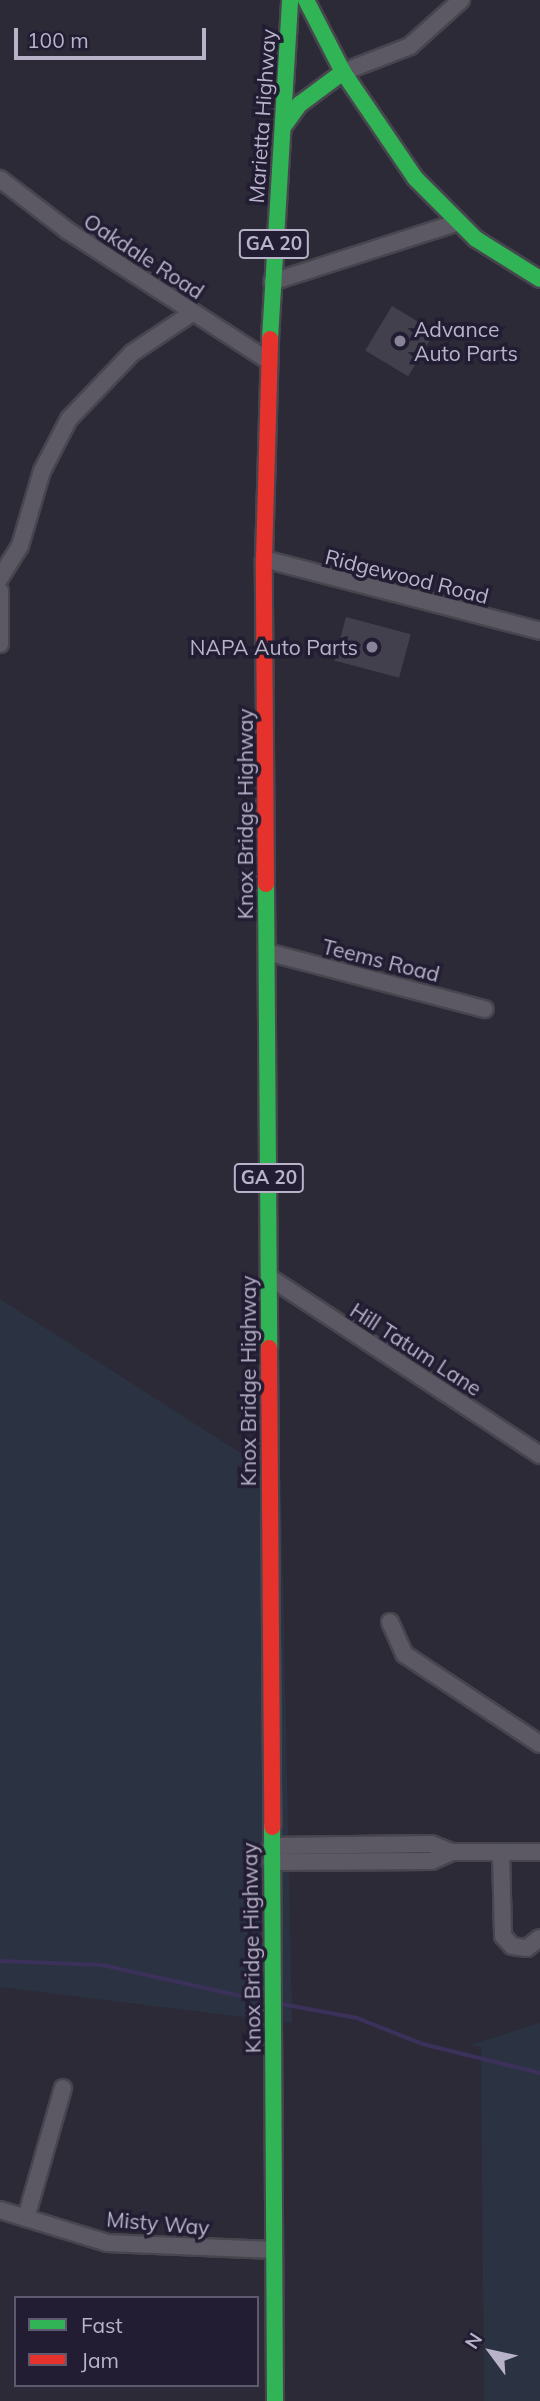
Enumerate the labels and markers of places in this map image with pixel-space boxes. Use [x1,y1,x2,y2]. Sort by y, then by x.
place label: Advance Auto Parts [414,316,518,366]
marker: Advance Auto Parts [392,333,408,349]
place label: NAPA Auto Parts [190,634,358,660]
marker: NAPA Auto Parts [364,639,380,655]

